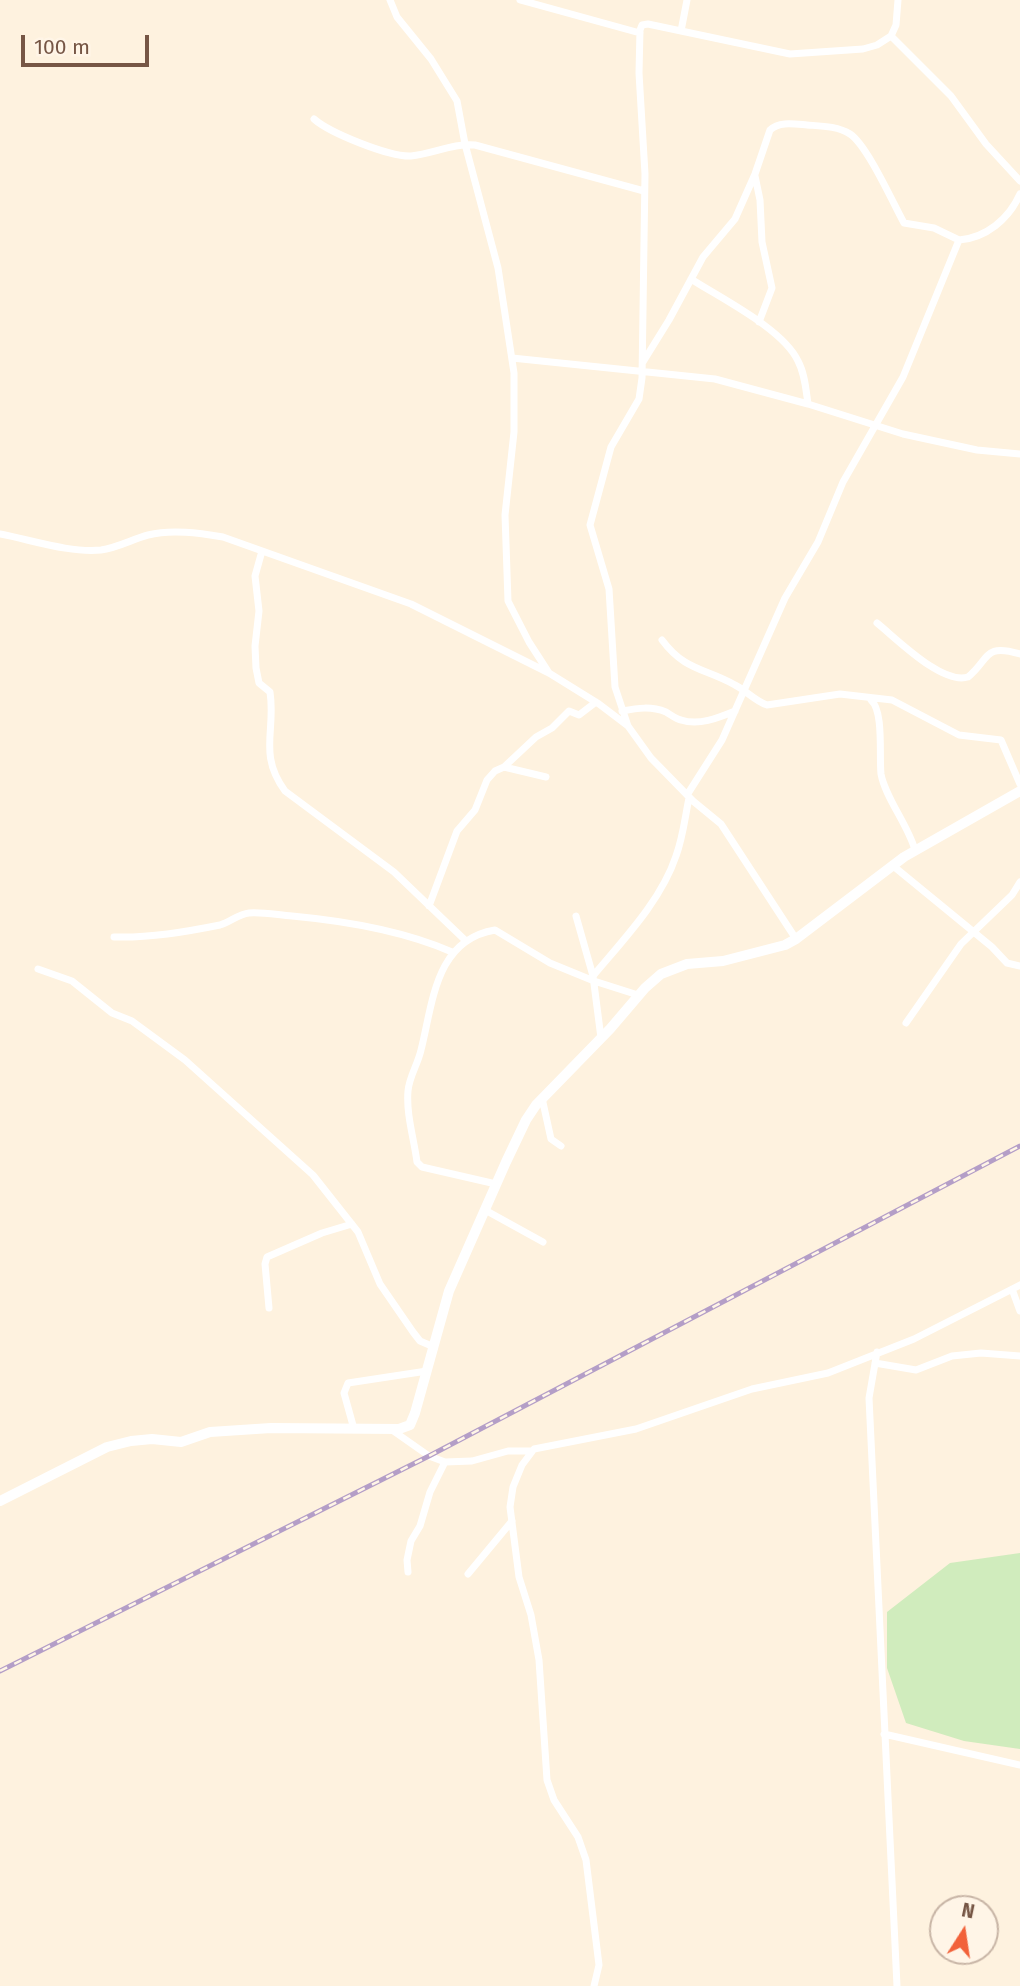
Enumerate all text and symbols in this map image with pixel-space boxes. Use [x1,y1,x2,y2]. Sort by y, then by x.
scale bar [24,21,152,65]
text: 100 m [34,34,90,60]
north arrow [929,1895,999,1965]
text: N [959,1898,977,1923]

